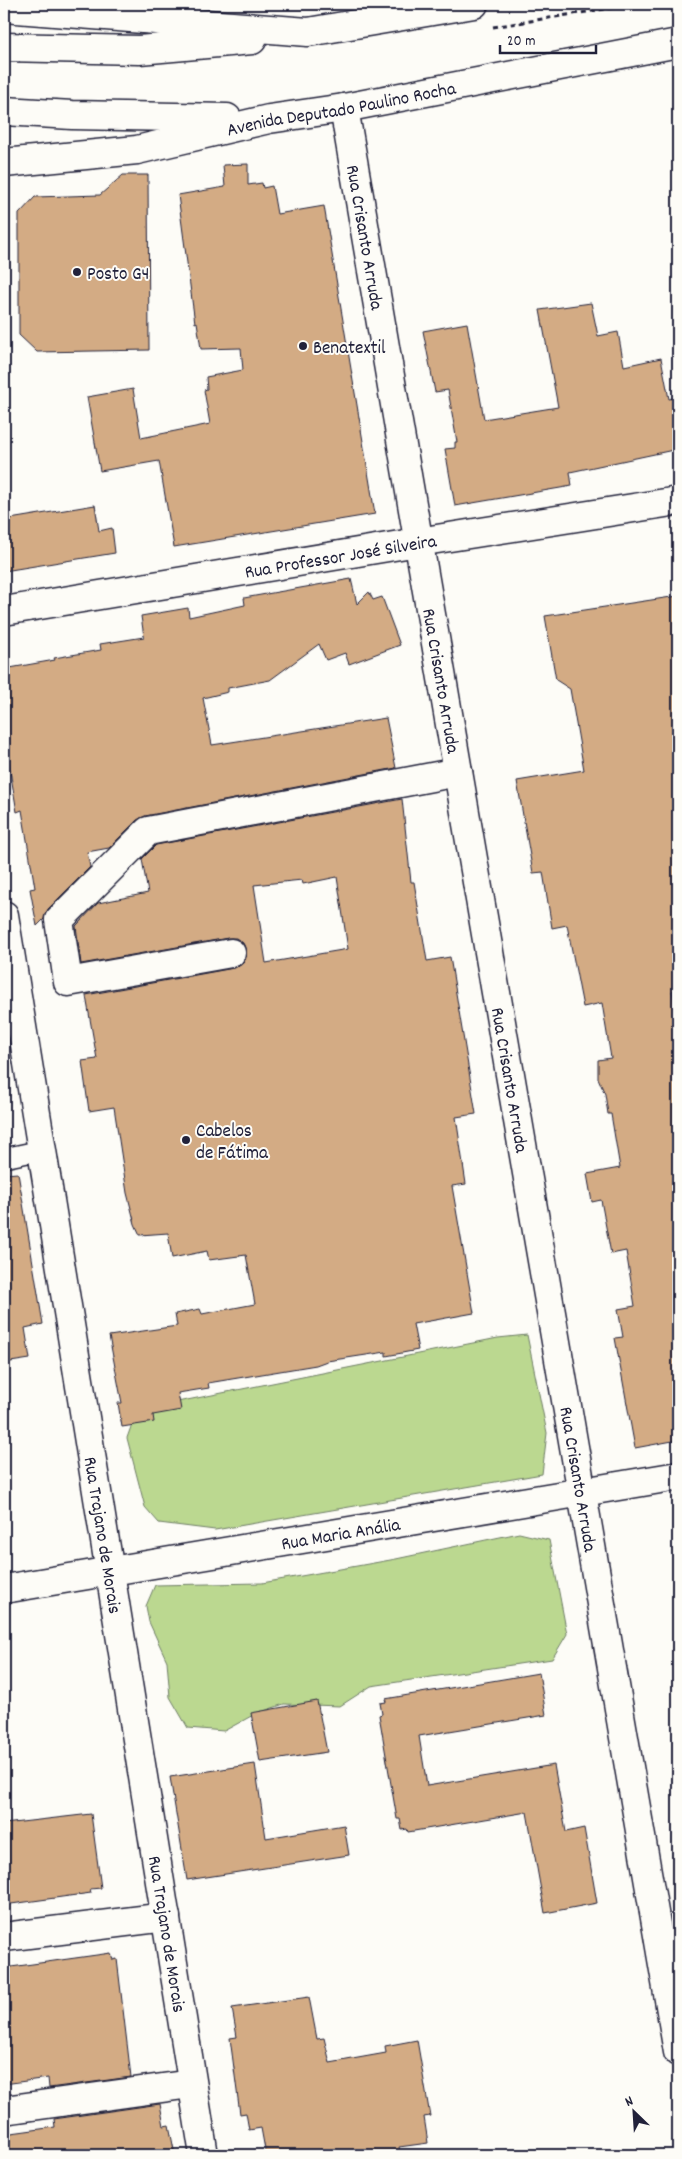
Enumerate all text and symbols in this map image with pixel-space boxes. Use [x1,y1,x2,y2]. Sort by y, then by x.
scale bar [500,22,596,54]
text: 20 m [507,31,535,53]
street label: Avenida Deputado Paulino Rocha [224,76,459,145]
street label: Rua Crisanto Arruda [337,163,389,313]
place label: Posto G4 [87,262,149,289]
marker: Posto G4 [71,266,83,278]
place label: Benatextil [313,336,386,363]
marker: Benatextil [297,340,309,352]
street label: Rua Professor José Silveira [243,529,440,588]
street label: Rua Crisanto Arruda [413,607,465,757]
street label: Rua Crisanto Arruda [482,1006,533,1156]
place label: Cabelos de Fátima [196,1119,269,1168]
marker: Cabelos de Fátima [180,1134,192,1146]
street label: Rua Crisanto Arruda [550,1405,602,1555]
street label: Rua Trajano de Morais [75,1455,126,1616]
street label: Rua Maria Anália [279,1513,403,1559]
street label: Rua Trajano de Morais [139,1854,191,2015]
north arrow [610,2086,660,2136]
text: N [622,2091,637,2113]

